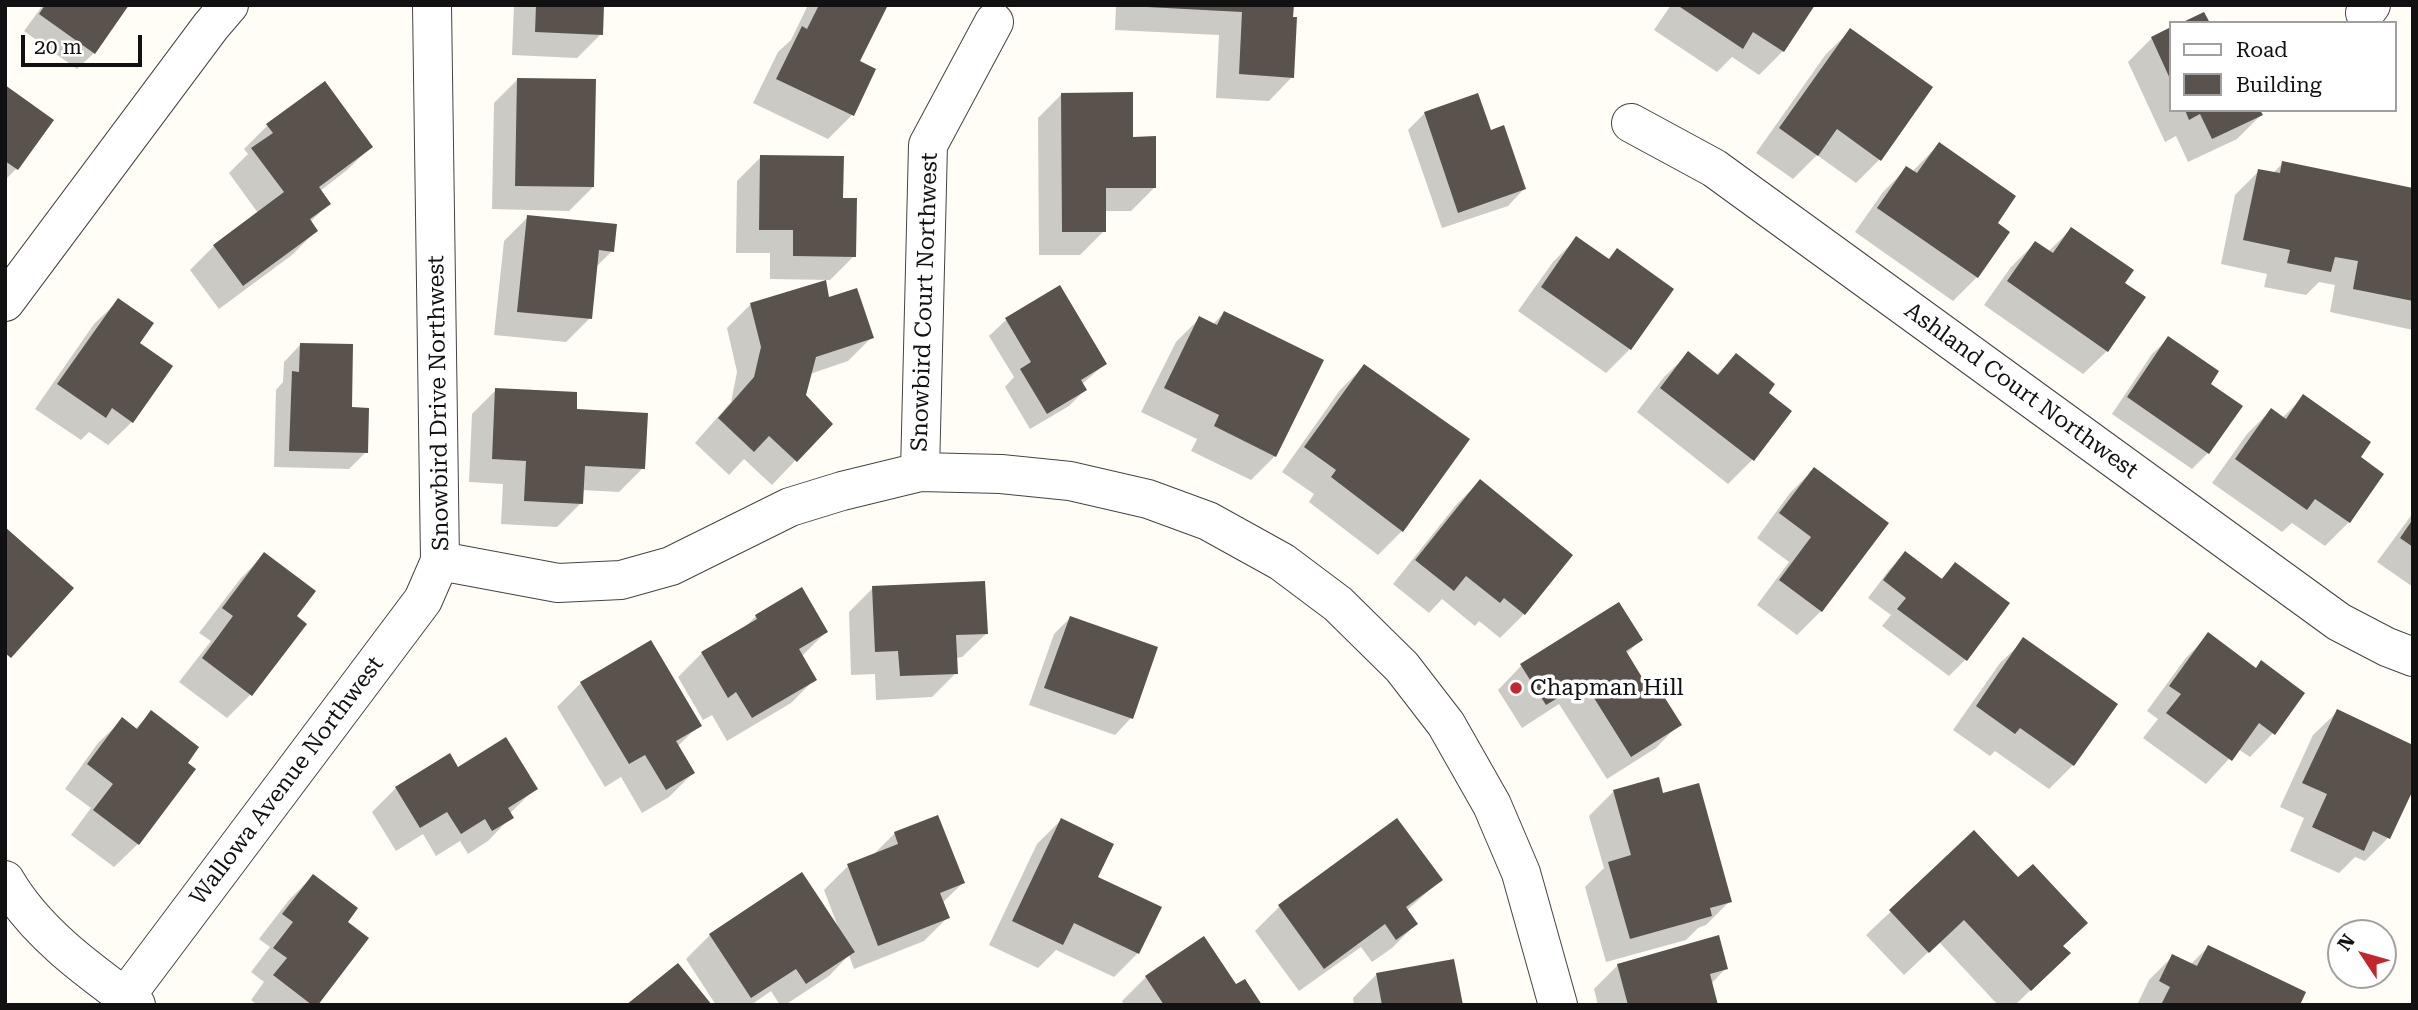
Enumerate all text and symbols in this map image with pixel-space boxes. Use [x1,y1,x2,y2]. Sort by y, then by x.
scale bar [24,21,145,65]
legend [2170,21,2397,112]
text: 20 m [34,35,82,59]
text: Road [2236,38,2288,62]
text: Building [2236,73,2322,97]
street label: Snowbird Court Northwest [906,152,944,452]
street label: Snowbird Drive Northwest [423,255,455,551]
street label: Ashland Court Northwest [1899,297,2143,485]
street label: Wallowa Avenue Northwest [185,651,389,911]
place label: Chapman Hill [1530,674,1684,702]
marker: Chapman Hill [1508,680,1524,696]
north arrow [2327,919,2397,989]
text: N [2333,930,2360,955]

